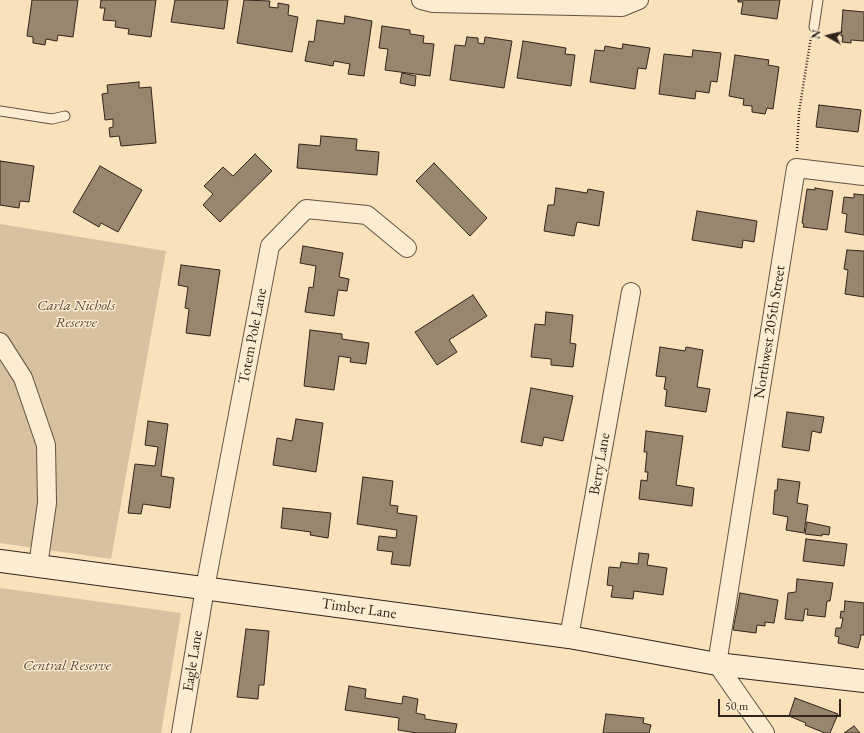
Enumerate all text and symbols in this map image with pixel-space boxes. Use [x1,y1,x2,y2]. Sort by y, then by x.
north arrow [808,16,848,56]
text: N [809,29,824,40]
street label: Northwest 205th Street [751,264,789,400]
street label: Totem Pole Lane [235,287,271,385]
park label: Carla Nichols Reserve [37,297,115,332]
street label: Berry Lane [586,432,614,496]
street label: Timber Lane [320,595,398,623]
street label: Eagle Lane [179,629,207,693]
park label: Central Reserve [23,657,111,675]
scale bar [720,691,843,717]
text: 50 m [725,698,748,714]

